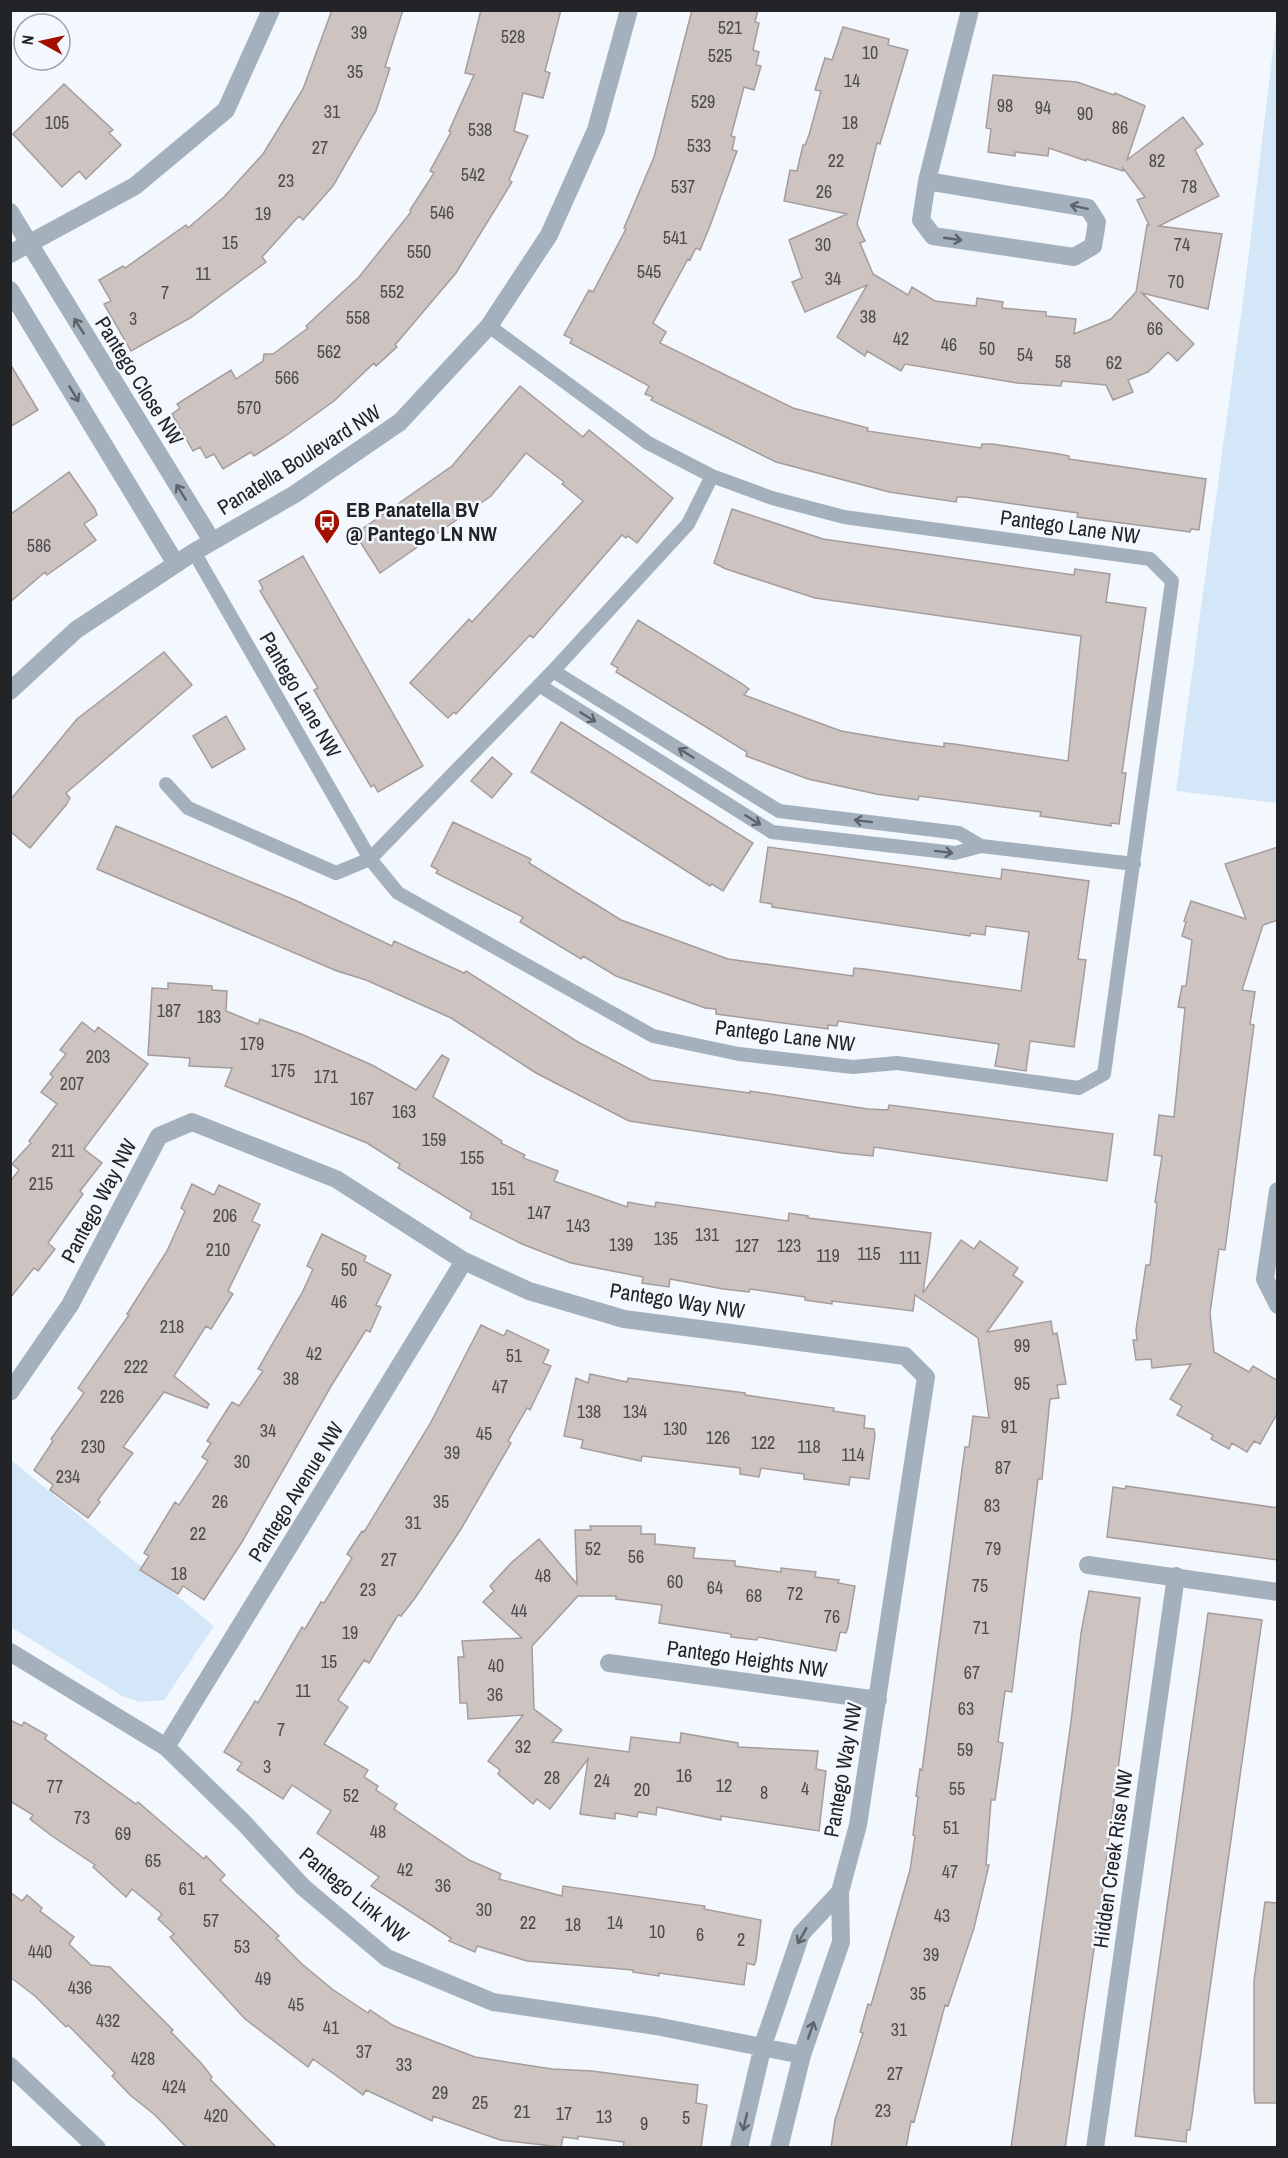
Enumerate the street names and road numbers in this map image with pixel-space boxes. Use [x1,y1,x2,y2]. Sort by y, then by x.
street label: Pantego Close NW [88,311,191,451]
street label: Panatella Boulevard NW [212,397,387,522]
street label: Pantego Lane NW [998,502,1142,551]
street label: Pantego Lane NW [253,627,349,764]
street label: Pantego Lane NW [713,1013,857,1059]
street label: Pantego Way NW [54,1133,144,1268]
street label: Pantego Way NW [608,1276,747,1326]
street label: Pantego Avenue NW [241,1416,351,1567]
street label: Pantego Heights NW [665,1633,830,1684]
street label: Pantego Way NW [816,1700,869,1840]
street label: Hidden Creek Rise NW [1086,1767,1139,1950]
street label: Pantego Link NW [293,1840,416,1950]

